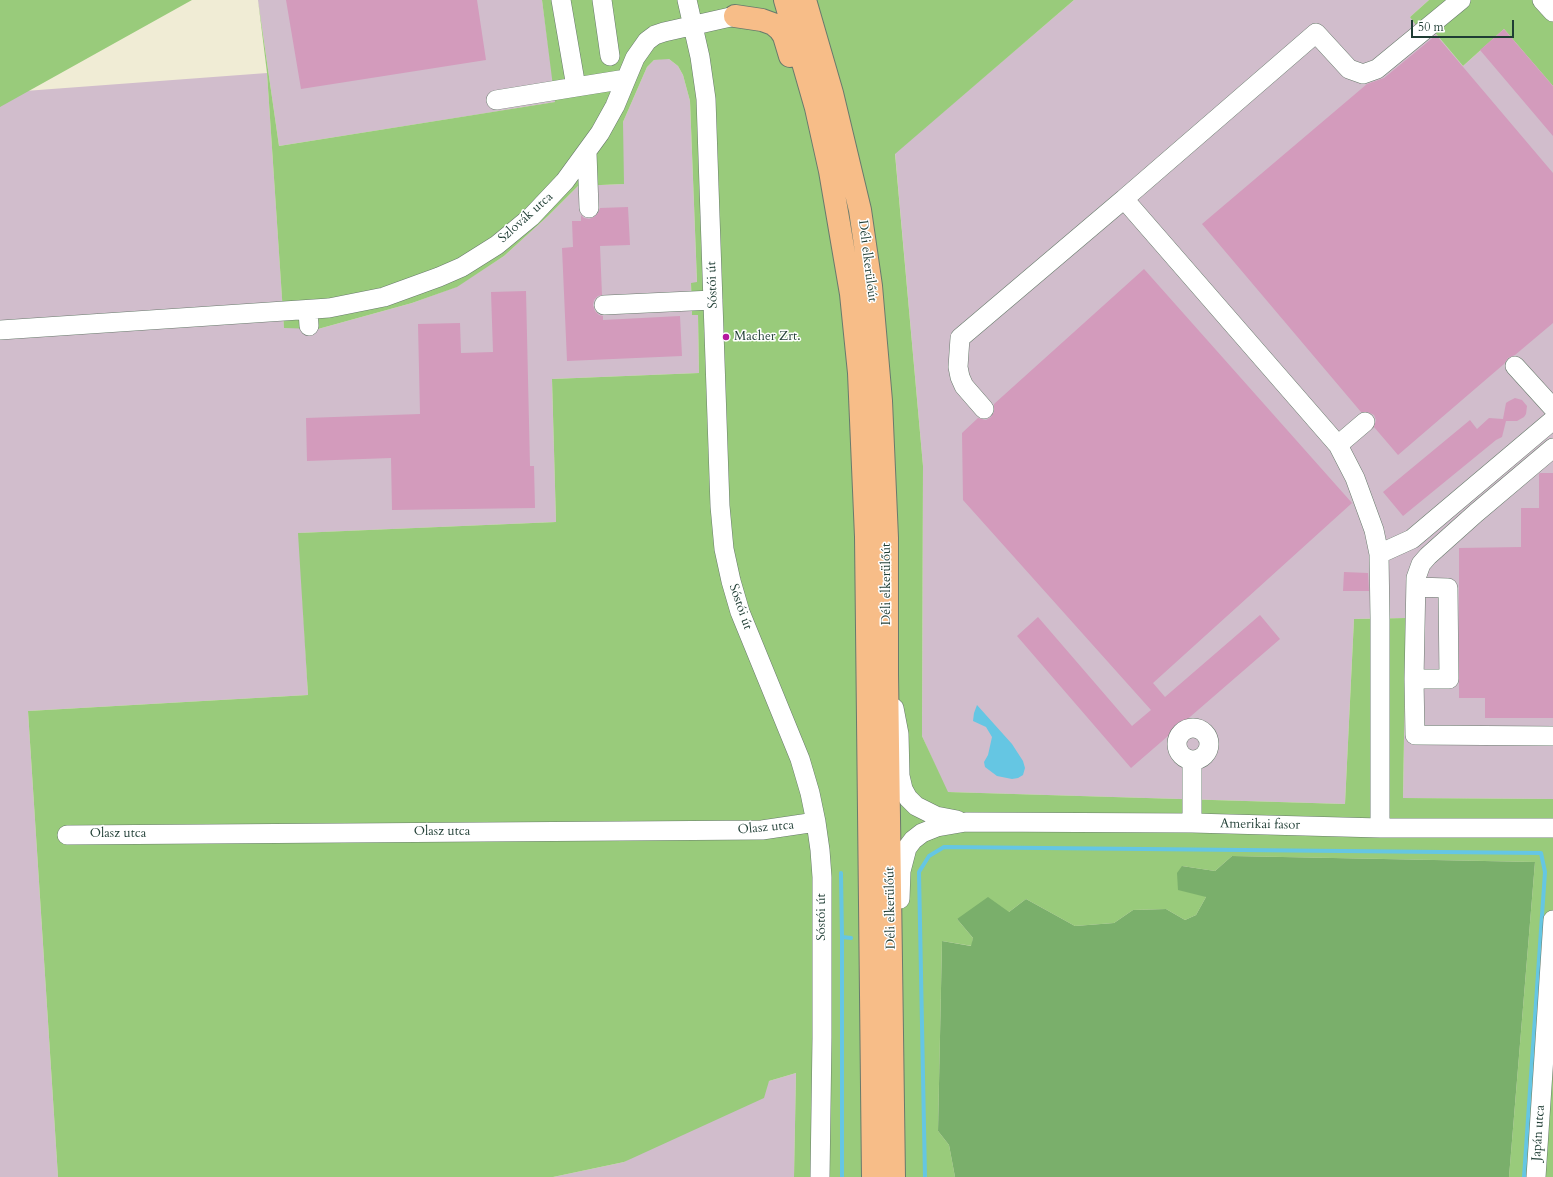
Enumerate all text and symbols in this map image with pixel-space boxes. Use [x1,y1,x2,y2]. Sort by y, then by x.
scale bar [1413,12,1516,38]
text: 50 m [1418,19,1444,35]
street label: Szlovák utca [495,189,557,247]
street label: Déli elkerülőút [854,219,880,303]
street label: Sóstói út [704,261,722,309]
place label: Macher Zrt. [734,329,800,345]
marker: Macher Zrt. [721,332,731,342]
street label: Déli elkerülőút [879,543,895,625]
street label: Sóstói út [725,582,755,632]
street label: Amerikai fasor [1220,817,1300,833]
street label: Olasz utca [737,818,795,838]
street label: Olasz utca [414,824,470,840]
street label: Olasz utca [90,826,146,842]
street label: Déli elkerülőút [882,867,900,949]
street label: Sóstói út [814,893,830,941]
street label: Japán utca [1529,1104,1549,1162]

